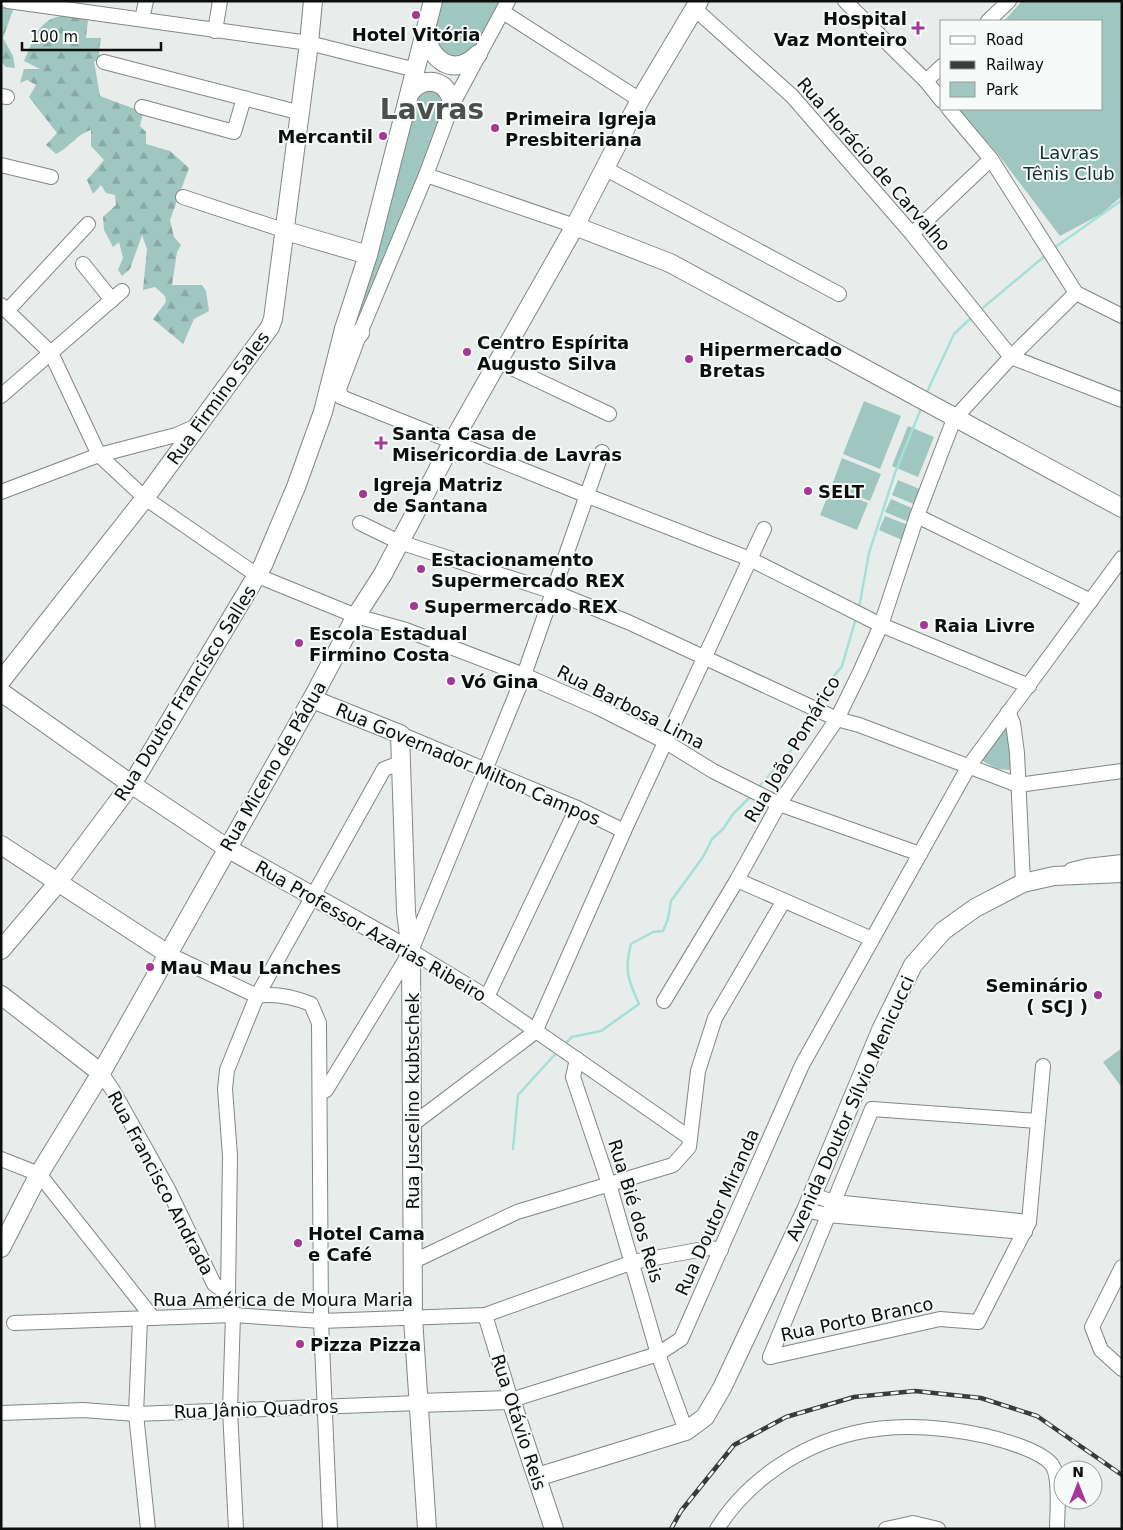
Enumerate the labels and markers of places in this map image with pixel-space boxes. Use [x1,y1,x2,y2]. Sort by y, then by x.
place label: Hospital Vaz Monteiro [774,8,907,50]
marker: Hotel Vitória [410,9,422,21]
marker: Hospital Vaz Monteiro [911,21,925,35]
place label: Hotel Vitória [352,24,480,45]
place label: Primeira Igreja Presbiteriana [505,108,657,150]
marker: Primeira Igreja Presbiteriana [489,122,501,134]
place label: Mercantil [277,126,373,147]
marker: Mercantil [377,130,389,142]
place label: Centro Espírita Augusto Silva [477,332,629,374]
place label: Hipermercado Bretas [699,339,842,381]
marker: Centro Espírita Augusto Silva [461,346,473,358]
marker: Hipermercado Bretas [683,353,695,365]
place label: Santa Casa de Misericordia de Lavras [392,423,622,465]
marker: Santa Casa de Misericordia de Lavras [374,436,388,450]
place label: Igreja Matriz de Santana [373,474,502,516]
place label: SELT [818,481,865,502]
marker: SELT [802,485,814,497]
marker: Igreja Matriz de Santana [357,488,369,500]
place label: Estacionamento Supermercado REX [431,549,625,591]
marker: Estacionamento Supermercado REX [415,563,427,575]
place label: Supermercado REX [424,596,618,617]
marker: Supermercado REX [408,600,420,612]
place label: Raia Livre [934,615,1035,636]
marker: Raia Livre [918,619,930,631]
place label: Escola Estadual Firmino Costa [309,623,467,665]
marker: Escola Estadual Firmino Costa [293,637,305,649]
place label: Vó Gina [461,671,538,692]
marker: Vó Gina [445,675,457,687]
place label: Mau Mau Lanches [160,957,341,978]
marker: Mau Mau Lanches [144,961,156,973]
place label: Seminário ( SCJ ) [986,975,1088,1017]
marker: Seminário ( SCJ ) [1092,989,1104,1001]
place label: Hotel Cama e Café [308,1223,425,1265]
marker: Hotel Cama e Café [292,1237,304,1249]
place label: Pizza Pizza [310,1334,421,1355]
marker: Pizza Pizza [294,1338,306,1350]

